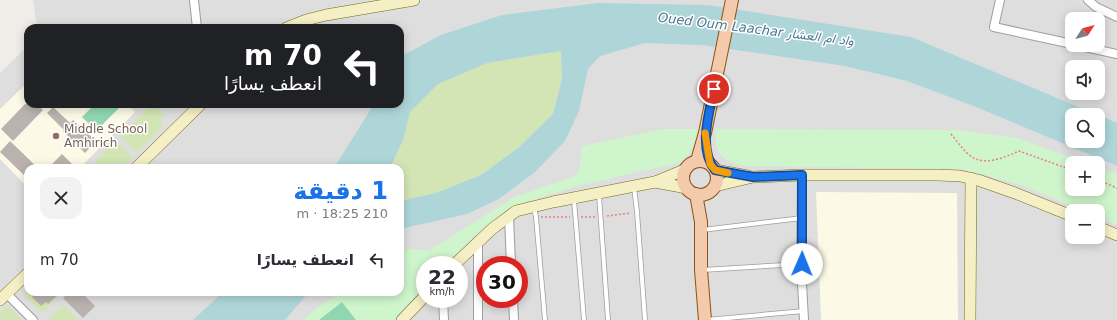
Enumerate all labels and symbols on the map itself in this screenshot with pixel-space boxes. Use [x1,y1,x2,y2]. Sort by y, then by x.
water label: Oued Oum Laachar واد ام العشار [657,10,855,50]
north arrow [1065,12,1105,52]
pin [697,72,731,106]
place label: Middle School Amhirich [64,122,147,150]
marker: Middle School Amhirich [51,131,61,141]
position arrow [781,243,823,285]
speed limit sign: 30 [476,256,528,308]

